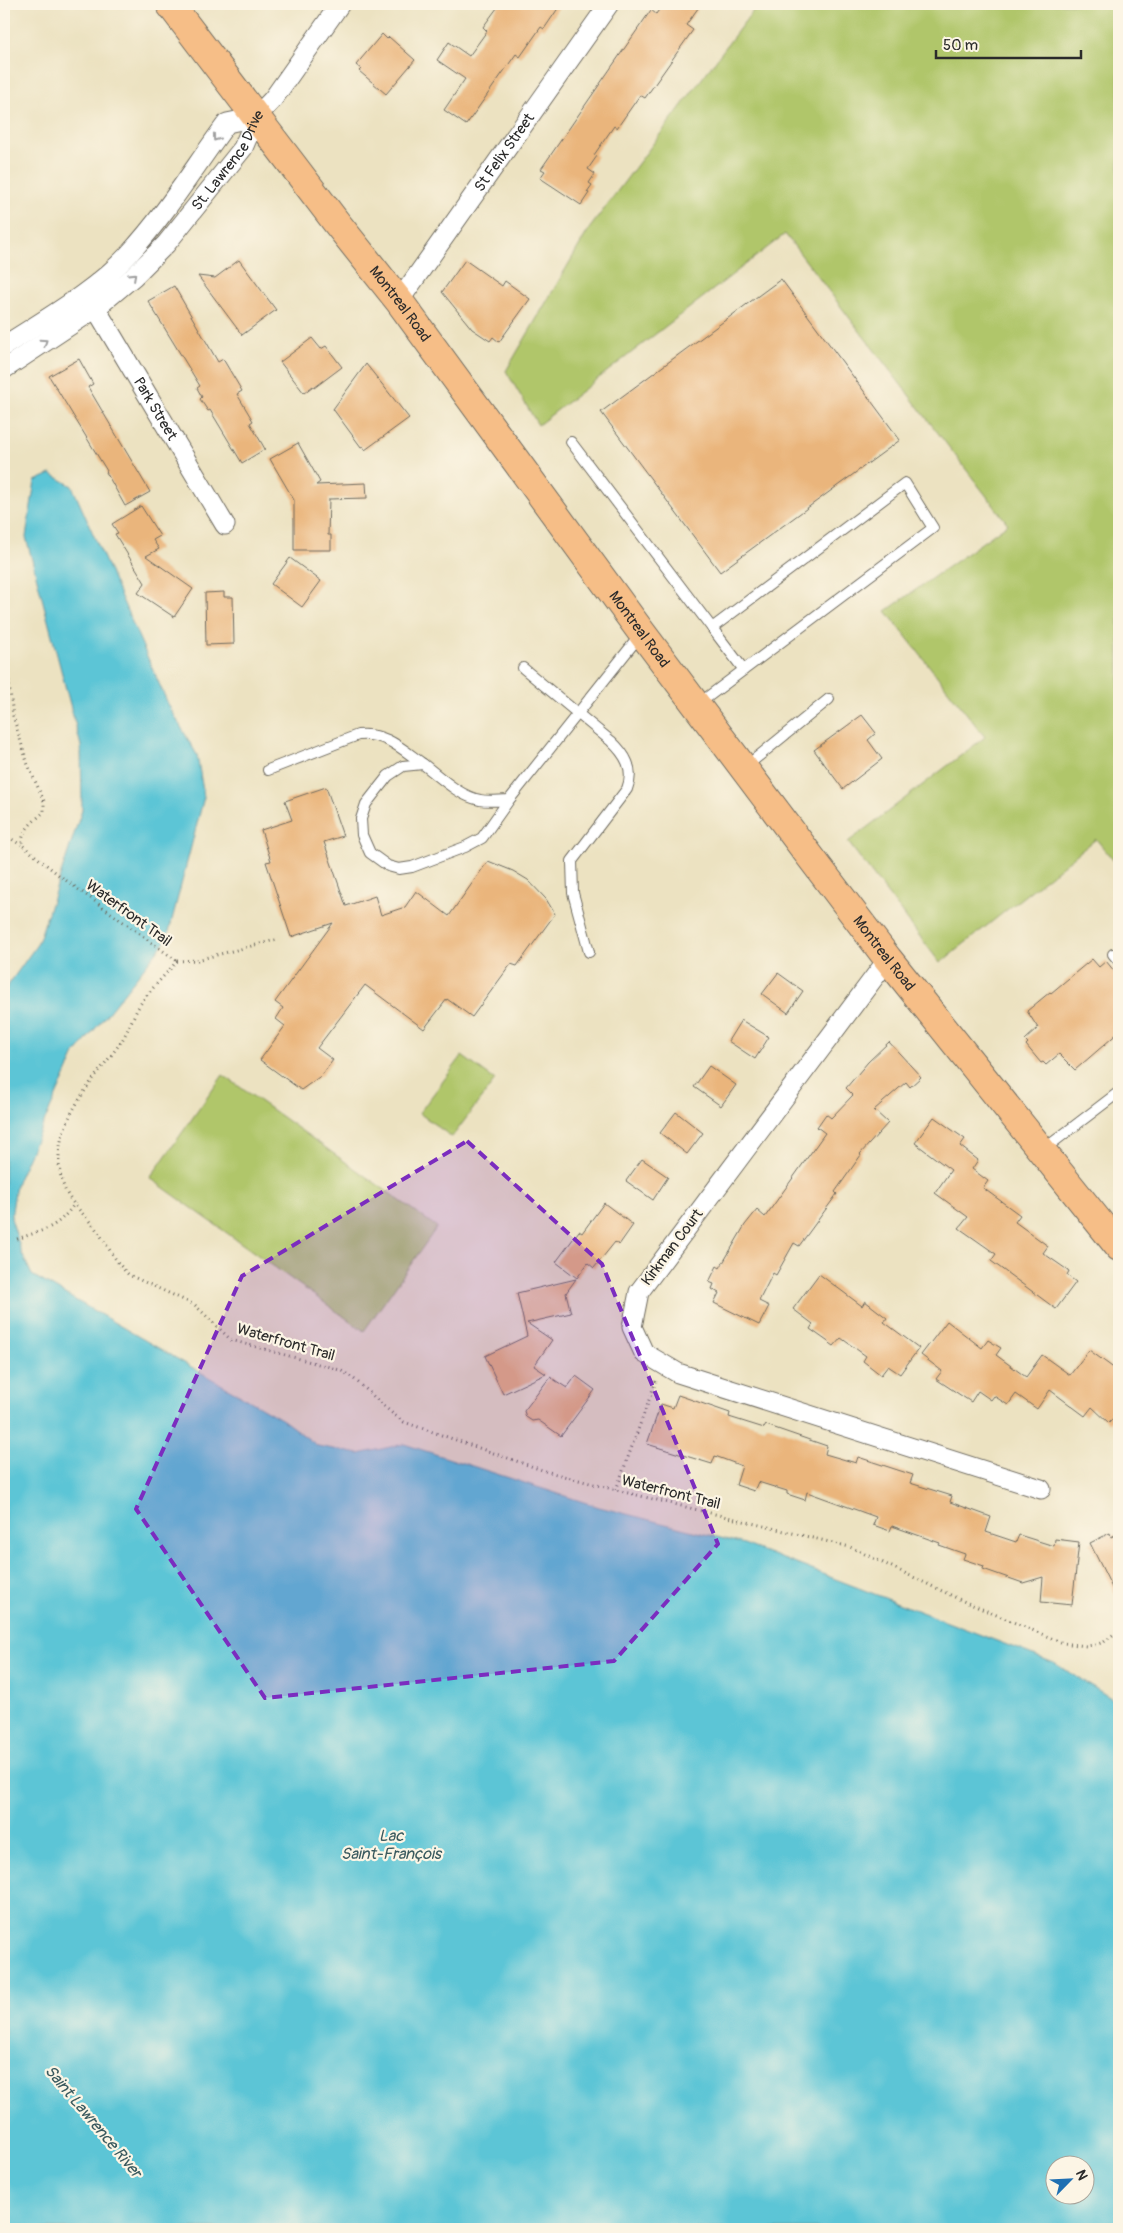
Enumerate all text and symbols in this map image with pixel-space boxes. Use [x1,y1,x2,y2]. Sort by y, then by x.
scale bar [936,28,1080,60]
text: 50 m [943,36,978,55]
street label: St. Lawrence Drive [188,105,268,215]
street label: St Felix Street [470,109,539,196]
one-way arrow [213,132,222,142]
street label: Montreal Road [365,262,435,346]
one-way arrow [128,273,137,282]
one-way arrow [39,339,48,349]
street label: Park Street [129,374,182,445]
street label: Montreal Road [605,588,674,672]
street label: Waterfront Trail [82,876,175,951]
street label: Montreal Road [849,912,919,995]
street label: Kirkman Court [637,1204,708,1289]
street label: Waterfront Trail [235,1319,337,1366]
street label: Waterfront Trail [619,1471,722,1514]
water label: Lac Saint-François [341,1826,443,1864]
water label: Saint Lawrence River [40,2061,147,2184]
north arrow [1046,2156,1096,2206]
text: N [1072,2167,1091,2183]

